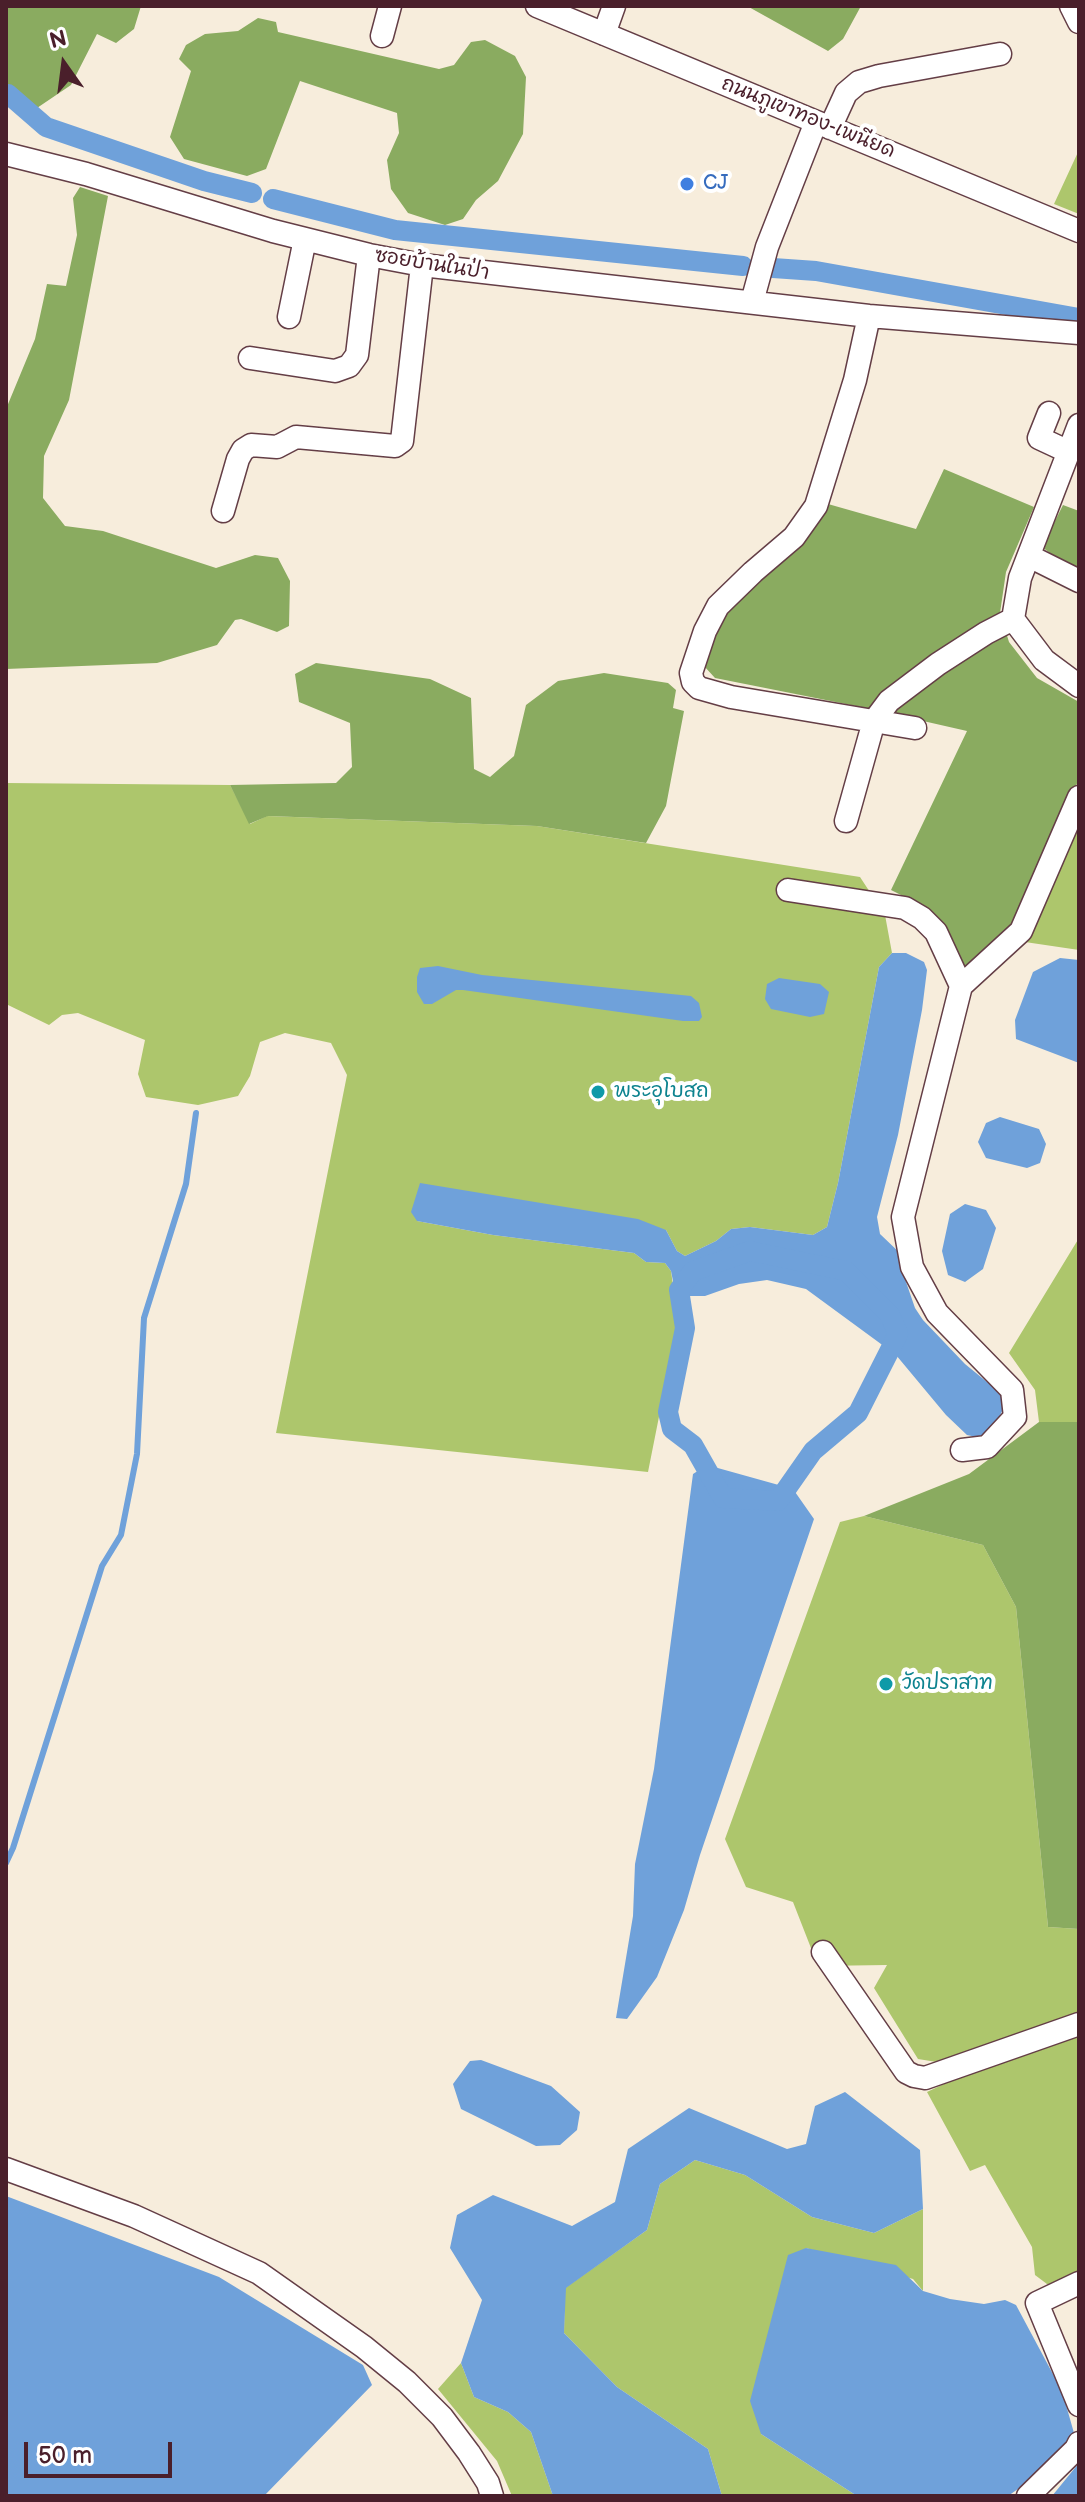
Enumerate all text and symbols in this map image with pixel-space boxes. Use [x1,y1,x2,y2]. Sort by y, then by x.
north arrow [24,24,104,104]
text: N [47,25,69,55]
street label: ถนนภูเขาทอง-เพนียด [718,72,898,164]
place label: CJ [703,172,728,196]
marker: CJ [678,175,696,193]
street label: ซอยบ้านในป่า [373,244,491,286]
place label: พระอุโบสถ [614,1080,709,1104]
marker: พระอุโบสถ [589,1083,607,1101]
place label: วัดปราสาท [902,1672,993,1696]
marker: วัดปราสาท [877,1675,895,1693]
scale bar [28,2426,176,2476]
text: 50 m [38,2441,92,2470]

